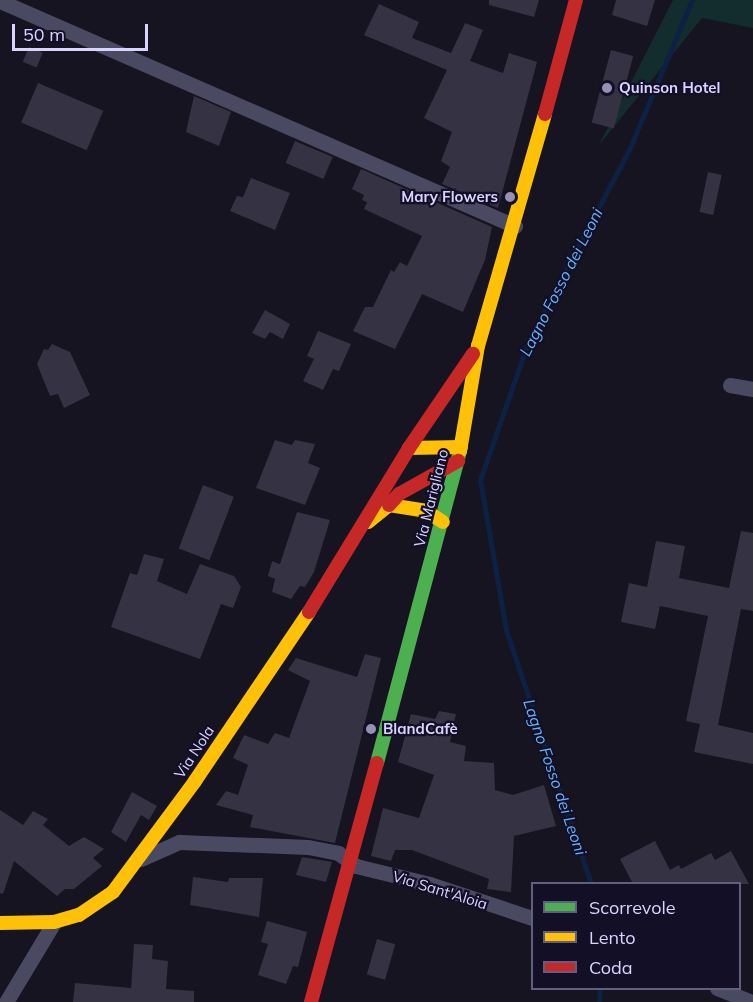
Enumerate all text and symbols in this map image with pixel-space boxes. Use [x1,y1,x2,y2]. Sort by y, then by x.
scale bar [15,12,152,50]
text: 50 m [23,23,65,46]
place label: Quinson Hotel [619,79,720,97]
marker: Quinson Hotel [600,81,614,95]
place label: Mary Flowers [401,188,498,206]
marker: Mary Flowers [503,190,517,204]
water label: Lagno Fosso dei Leoni [515,205,607,359]
street label: Via Marigliano [410,447,452,549]
water label: Lagno Fosso dei Leoni [519,697,591,857]
place label: BlandCafè [383,720,458,738]
street label: Via Nola [170,722,218,782]
marker: BlandCafè [364,722,378,736]
street label: Via Sant'Aloia [390,867,490,913]
legend [531,882,741,990]
text: Scorrevole [589,896,676,919]
text: Lento [589,926,636,949]
text: Coda [589,956,633,979]

